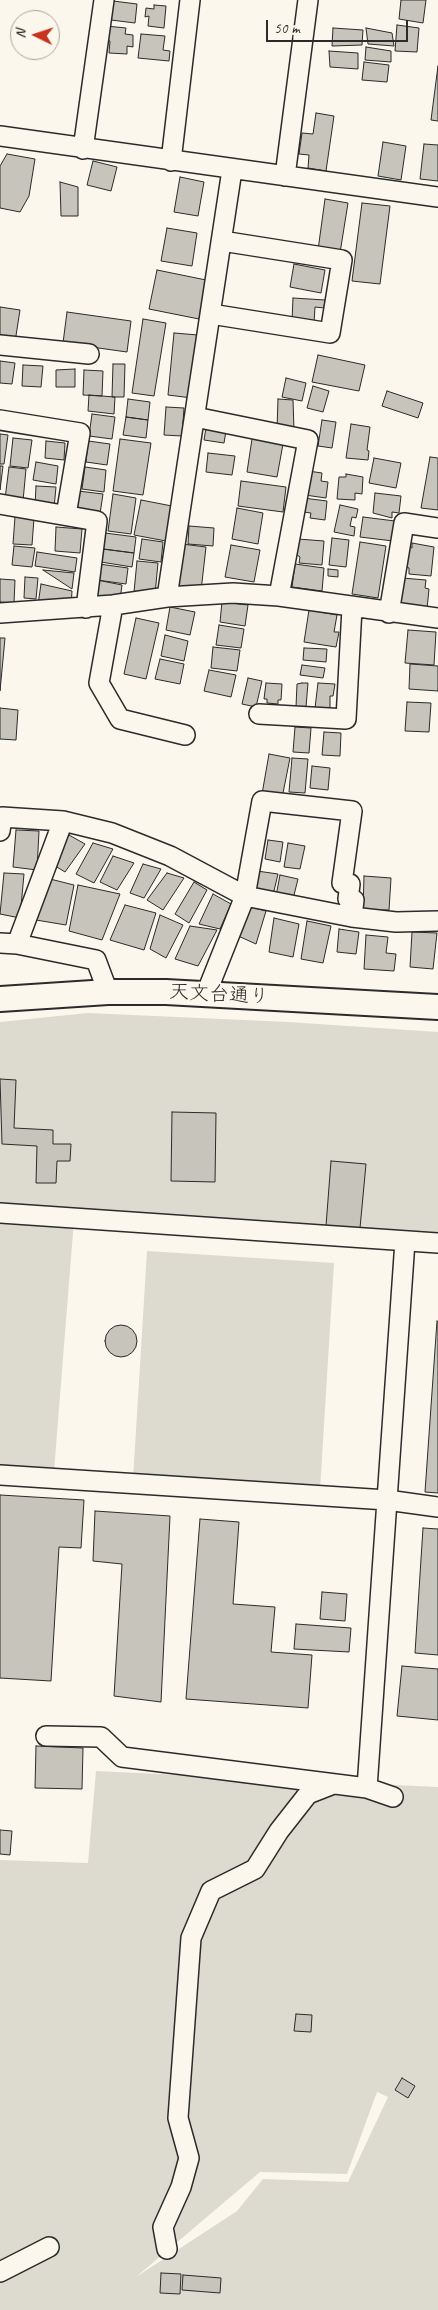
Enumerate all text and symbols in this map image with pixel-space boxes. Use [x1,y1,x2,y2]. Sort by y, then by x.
north arrow [10,10,60,60]
scale bar [268,10,410,42]
text: 50 m [274,19,300,38]
text: N [12,29,29,39]
street label: 天文台通り [168,980,270,1010]

